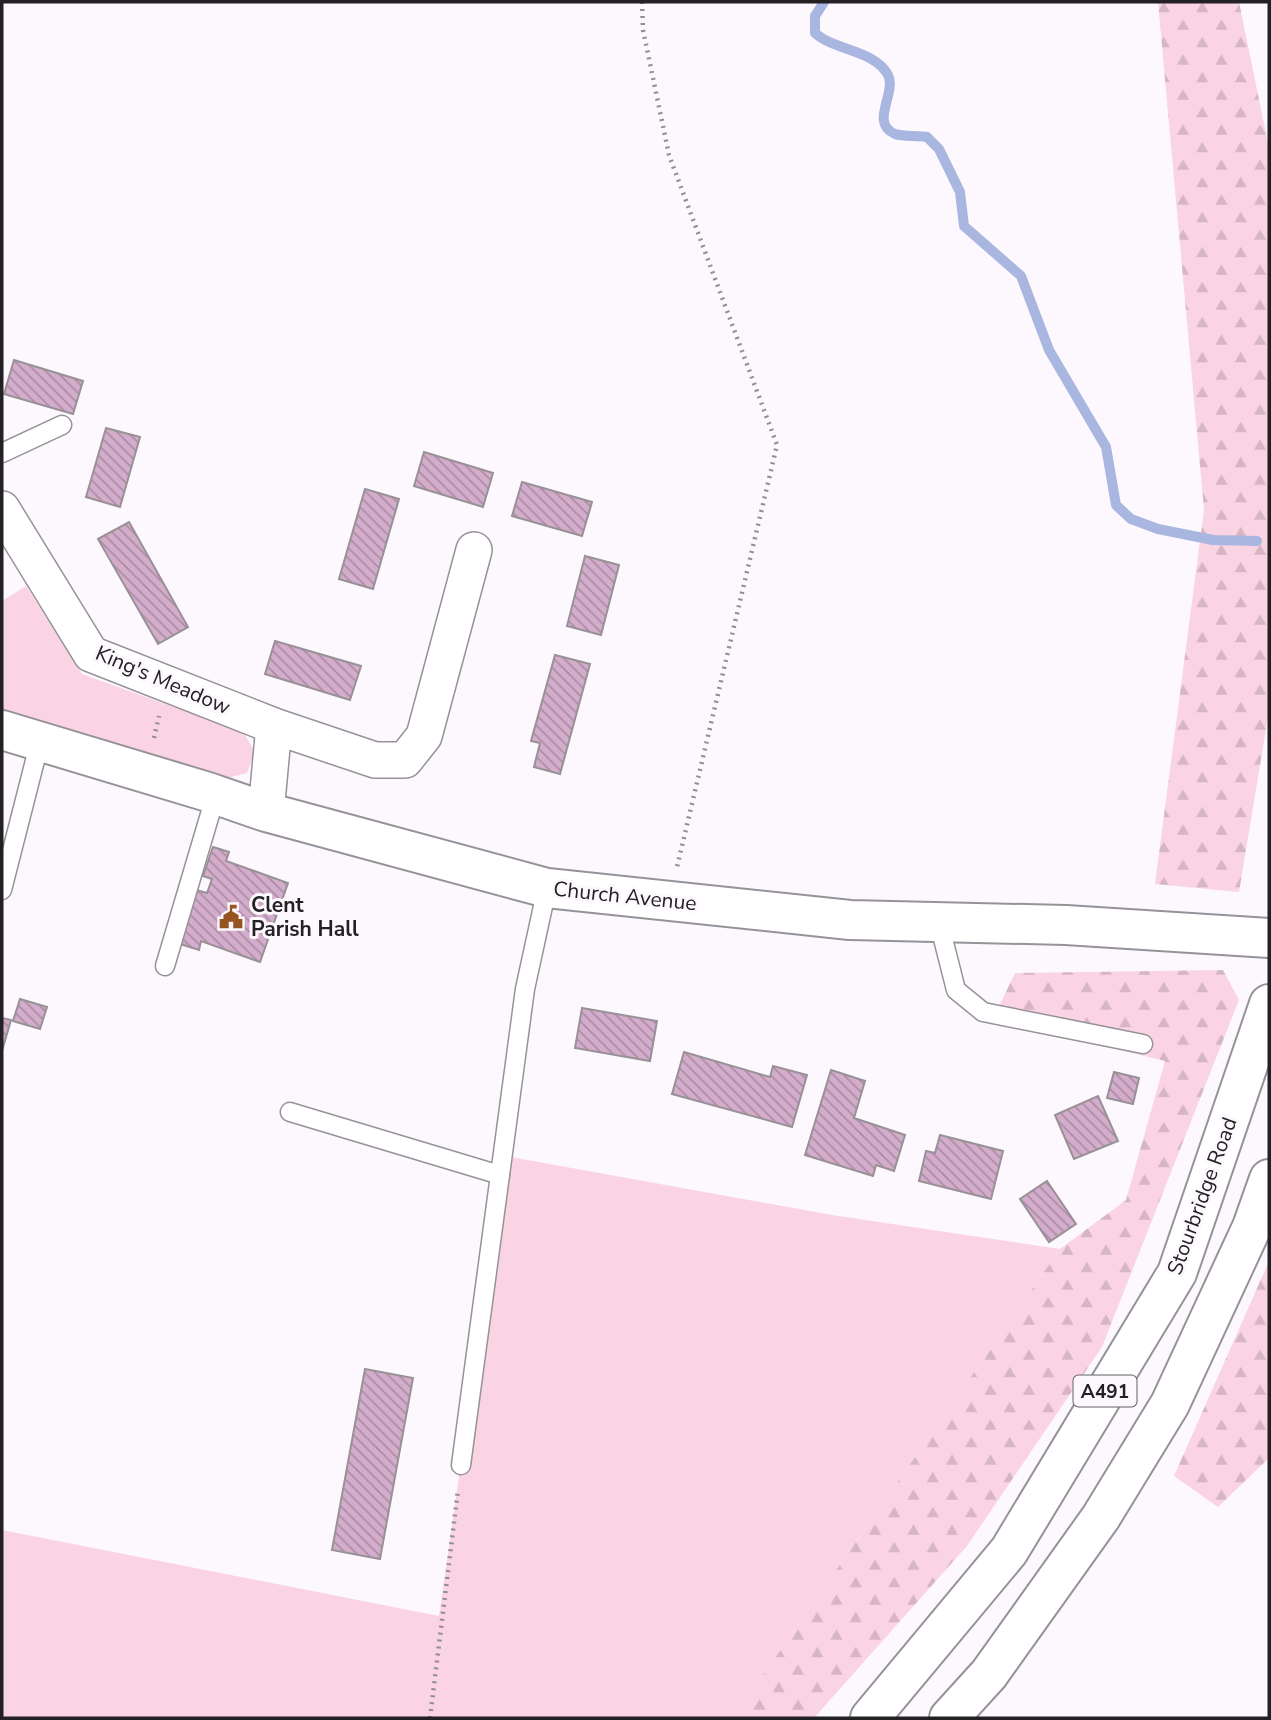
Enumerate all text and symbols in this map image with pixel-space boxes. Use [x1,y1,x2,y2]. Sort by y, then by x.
street label: King's Meadow [91,639,235,721]
street label: Church Avenue [552,875,698,917]
place label: Clent Parish Hall [251,891,359,943]
public building icon: Clent Parish Hall [217,903,245,931]
street label: Stourbridge Road [1161,1113,1243,1279]
road number: A491 [1074,1376,1136,1406]

